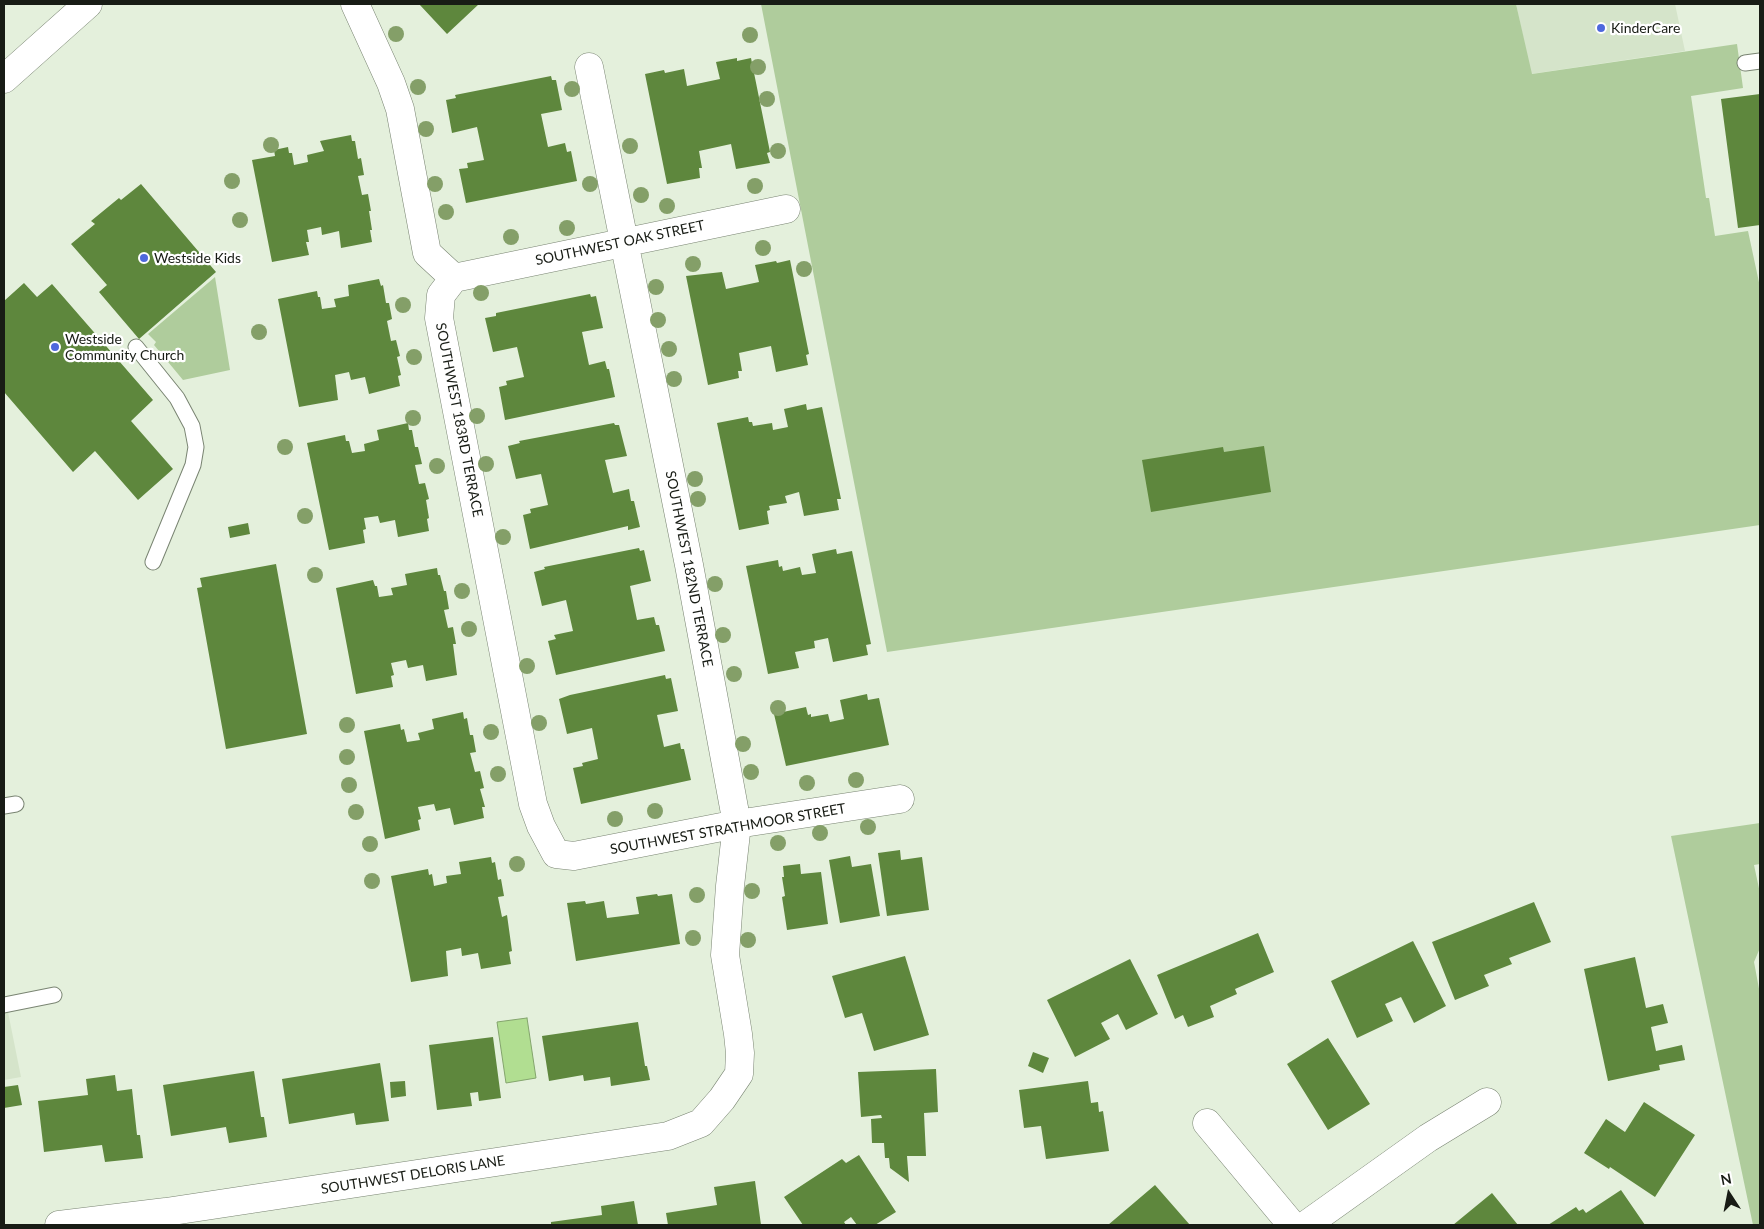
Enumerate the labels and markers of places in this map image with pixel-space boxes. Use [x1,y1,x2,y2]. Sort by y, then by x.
place label: KinderCare [1611,20,1680,36]
marker: KinderCare [1595,22,1607,34]
place label: Westside Kids [154,250,241,266]
marker: Westside Kids [138,252,150,264]
place label: Westside Community Church [65,331,184,364]
marker: Westside Community Church [49,341,61,353]

